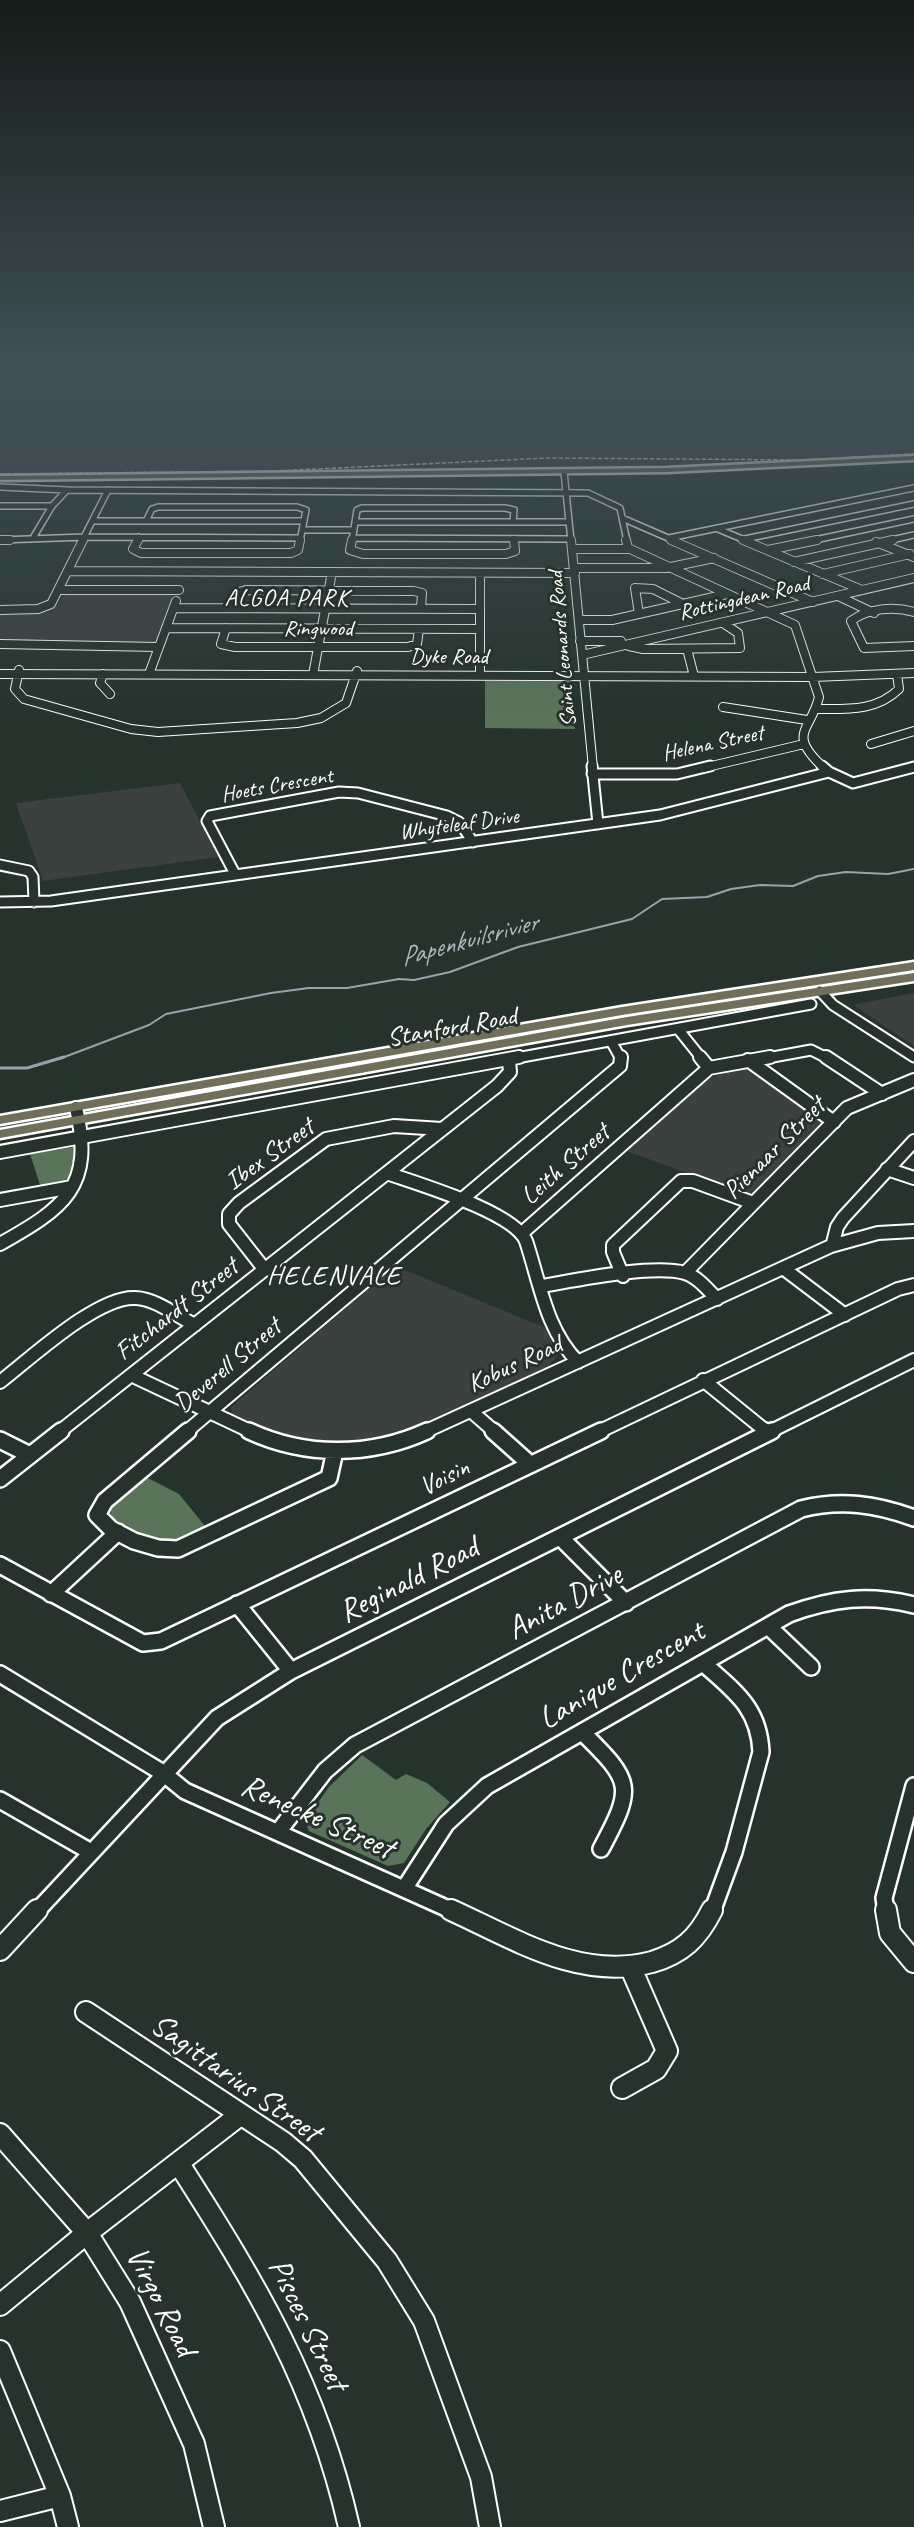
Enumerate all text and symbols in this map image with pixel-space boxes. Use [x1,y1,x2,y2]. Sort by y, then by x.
street label: Saint Leonards Road [543,570,583,728]
street label: Rottingdean Road [676,571,812,627]
district label: ALGOA PARK [225,585,349,613]
street label: Ringwood [283,616,353,642]
street label: Dyke Road [410,644,488,670]
street label: Helena Street [660,720,766,768]
street label: Hoets Crescent [219,763,335,809]
street label: Whyteleaf Drive [398,804,520,846]
water label: Papenkuilsrivier [397,907,541,975]
street label: Stanford Road [385,1001,519,1055]
street label: Pienaar Street [717,1091,833,1207]
street label: Ibex Street [219,1112,321,1198]
street label: Leith Street [515,1118,617,1212]
street label: Fitchardt Street [109,1252,245,1368]
district label: HELENVALE [267,1261,401,1293]
street label: Deverell Street [168,1312,288,1420]
street label: Kobus Road [463,1330,567,1400]
street label: Voisin [415,1453,475,1503]
street label: Reginald Road [333,1530,485,1632]
street label: Anita Drive [501,1557,629,1649]
street label: Lanique Crescent [532,1613,712,1739]
street label: Renecke Street [235,1767,399,1869]
street label: Sagittarius Street [143,2006,327,2152]
street label: Virgo Road [116,2241,204,2363]
street label: Pisces Street [259,2253,355,2397]

